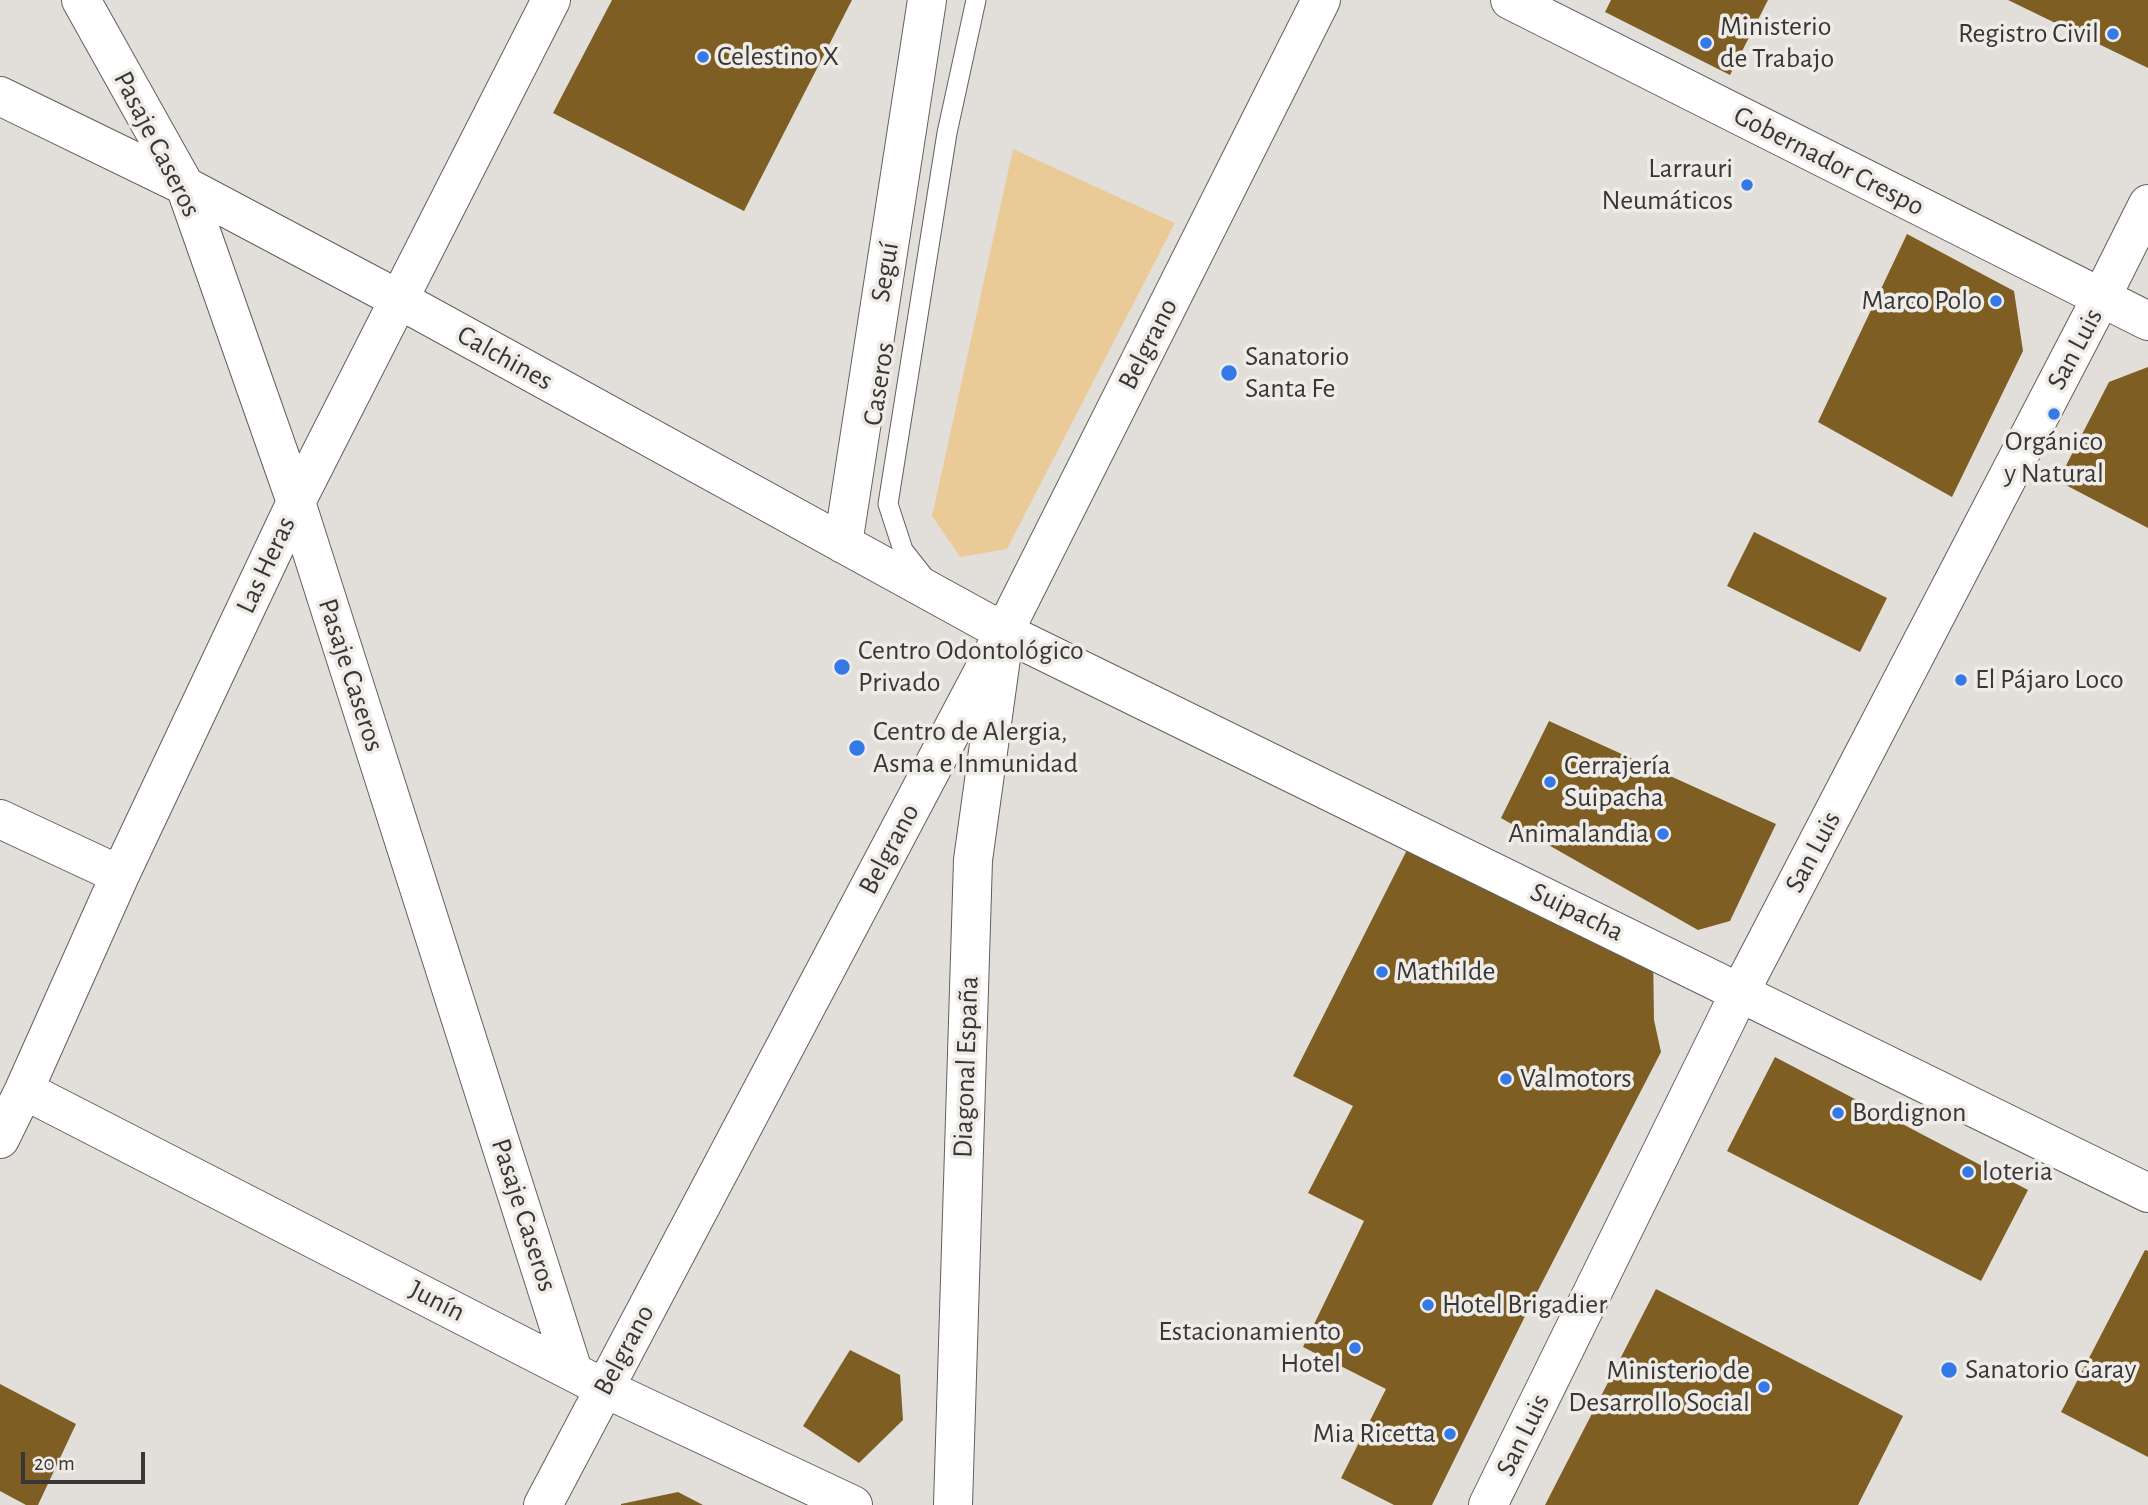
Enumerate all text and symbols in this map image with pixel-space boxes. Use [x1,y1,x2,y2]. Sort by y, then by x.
place label: Ministerio de Trabajo [1720,10,1834,76]
place label: Registro Civil [1958,17,2099,51]
marker: Registro Civil [2105,26,2121,42]
marker: Ministerio de Trabajo [1698,35,1714,51]
place label: Celestino X [717,40,839,74]
marker: Celestino X [695,49,711,65]
street label: Pasaje Caseros [106,66,208,222]
street label: Gobernador Crespo [1728,98,1930,224]
place label: Larrauri Neumáticos [1602,152,1733,218]
marker: Larrauri Neumáticos [1739,177,1755,193]
street label: Seguí [864,240,906,304]
place label: Marco Polo [1862,284,1982,318]
street label: Belgrano [1111,293,1185,395]
marker: Marco Polo [1988,293,2004,309]
street label: San Luis [2040,303,2110,395]
street label: Calchines [451,318,559,398]
street label: Caseros [856,340,902,428]
place label: Sanatorio Santa Fe [1245,340,1349,406]
marker: Sanatorio Santa Fe [1219,363,1239,383]
marker: Orgánico y Natural [2046,406,2062,422]
place label: Orgánico y Natural [2004,425,2104,491]
street label: Las Heras [229,511,303,619]
street label: Pasaje Caseros [310,594,392,756]
place label: Centro Odontológico Privado [858,634,1084,700]
marker: Centro Odontológico Privado [832,657,852,677]
place label: El Pájaro Loco [1975,663,2124,697]
marker: El Pájaro Loco [1953,672,1969,688]
place label: Centro de Alergia, Asma e Inmunidad [873,715,1078,781]
marker: Centro de Alergia, Asma e Inmunidad [847,738,867,758]
place label: Cerrajería Suipacha [1564,749,1671,815]
marker: Cerrajería Suipacha [1542,774,1558,790]
street label: Belgrano [851,798,927,900]
street label: San Luis [1778,806,1848,898]
place label: Animalandia [1508,817,1649,851]
marker: Animalandia [1655,826,1671,842]
street label: Suipacha [1525,875,1629,949]
place label: Mathilde [1396,955,1495,989]
marker: Mathilde [1374,964,1390,980]
street label: Diagonal España [946,975,986,1159]
place label: Valmotors [1520,1062,1632,1096]
marker: Valmotors [1498,1071,1514,1087]
place label: Bordignon [1852,1096,1967,1130]
marker: Bordignon [1830,1105,1846,1121]
street label: Pasaje Caseros [483,1134,565,1296]
place label: loteria [1982,1155,2053,1189]
marker: loteria [1960,1164,1976,1180]
street label: Junín [404,1273,470,1329]
place label: Hotel Brigadier [1442,1288,1607,1322]
marker: Hotel Brigadier [1420,1297,1436,1313]
street label: Belgrano [586,1299,662,1401]
place label: Estacionamiento Hotel [1158,1315,1341,1381]
marker: Estacionamiento Hotel [1347,1340,1363,1356]
place label: Sanatorio Garay [1965,1353,2136,1387]
place label: Ministerio de Desarrollo Social [1568,1354,1750,1420]
marker: Sanatorio Garay [1939,1360,1959,1380]
marker: Ministerio de Desarrollo Social [1756,1379,1772,1395]
street label: San Luis [1489,1388,1557,1482]
place label: Mia Ricetta [1313,1417,1436,1451]
marker: Mia Ricetta [1442,1426,1458,1442]
scale bar [24,1438,149,1482]
text: 20 m [34,1453,75,1474]

